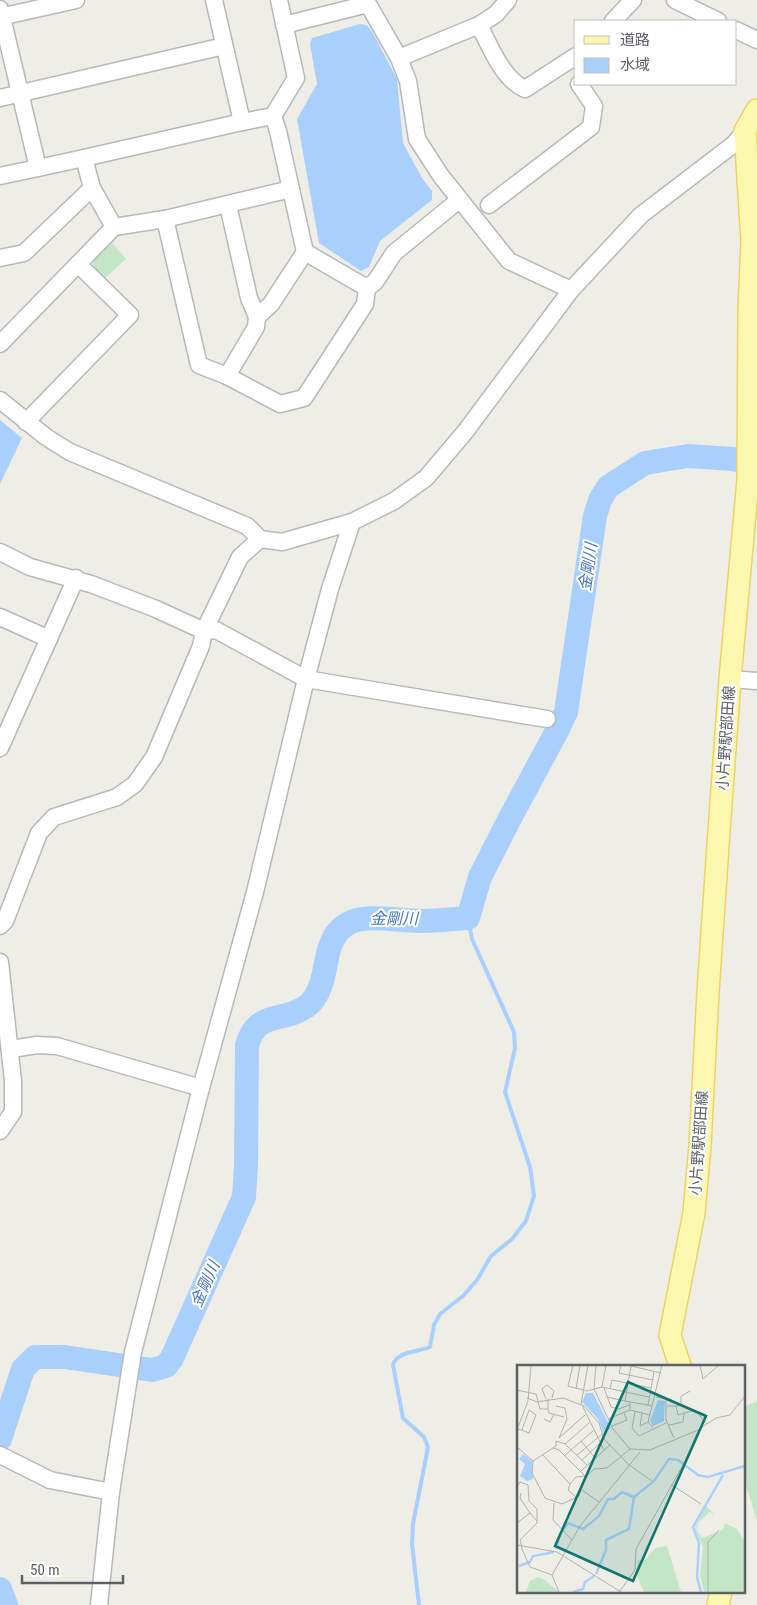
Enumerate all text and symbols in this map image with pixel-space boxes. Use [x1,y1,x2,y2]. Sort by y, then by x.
legend [574,20,737,85]
text: 道路 [620,31,650,49]
text: 水域 [620,56,650,74]
water label: 金剛川 [575,540,601,592]
street label: 小片野駅部田線 [713,685,739,791]
water label: 金剛川 [370,909,420,928]
street label: 小片野駅部田線 [686,1090,712,1196]
water label: 金剛川 [187,1256,224,1310]
inset map [517,1365,744,1592]
scale bar [22,1552,124,1584]
text: 50 m [30,1561,60,1579]

